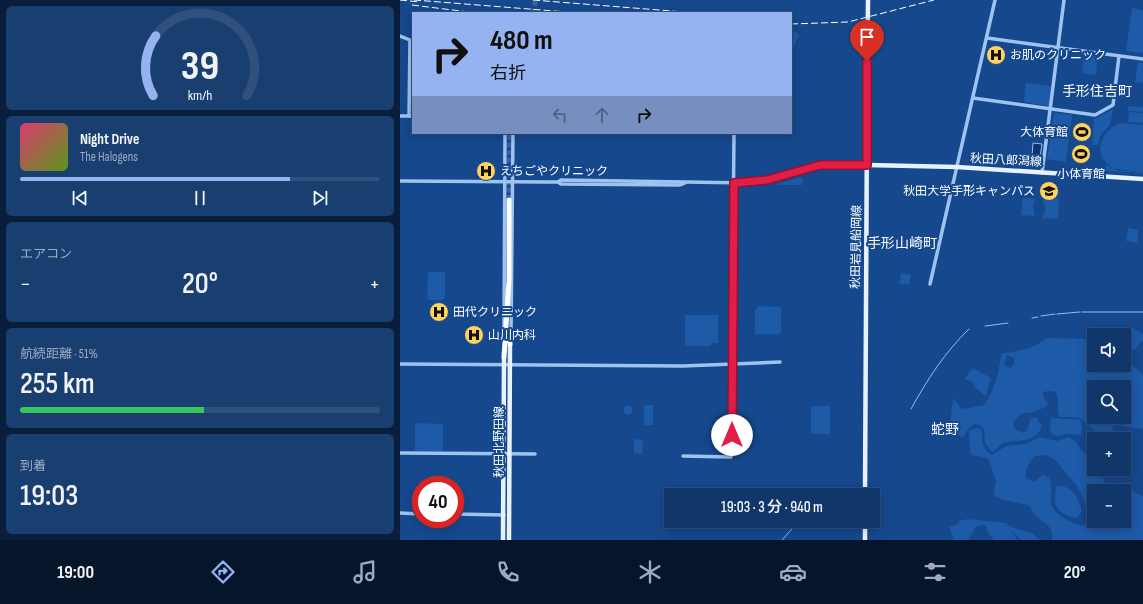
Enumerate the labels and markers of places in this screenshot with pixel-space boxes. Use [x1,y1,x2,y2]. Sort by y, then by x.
pin [850,20,884,61]
hospital icon: お肌のクリニック [985,44,1007,66]
place label: お肌のクリニック [1010,48,1106,63]
sports icon: 大体育館 [1071,121,1093,143]
place label: 大体育館 [1020,125,1068,140]
sports icon: 小体育館 [1070,143,1092,165]
hospital icon: えちごやクリニック [475,160,497,182]
place label: えちごやクリニック [500,164,608,179]
place label: 小体育館 [1057,167,1105,182]
school or university icon: 秋田大学手形キャンパス [1038,180,1060,202]
place label: 秋田大学手形キャンパス [903,184,1035,199]
hospital icon: 田代クリニック [428,301,450,323]
place label: 田代クリニック [453,305,537,320]
hospital icon: 山川内科 [463,324,485,346]
place label: 山川内科 [488,328,536,343]

